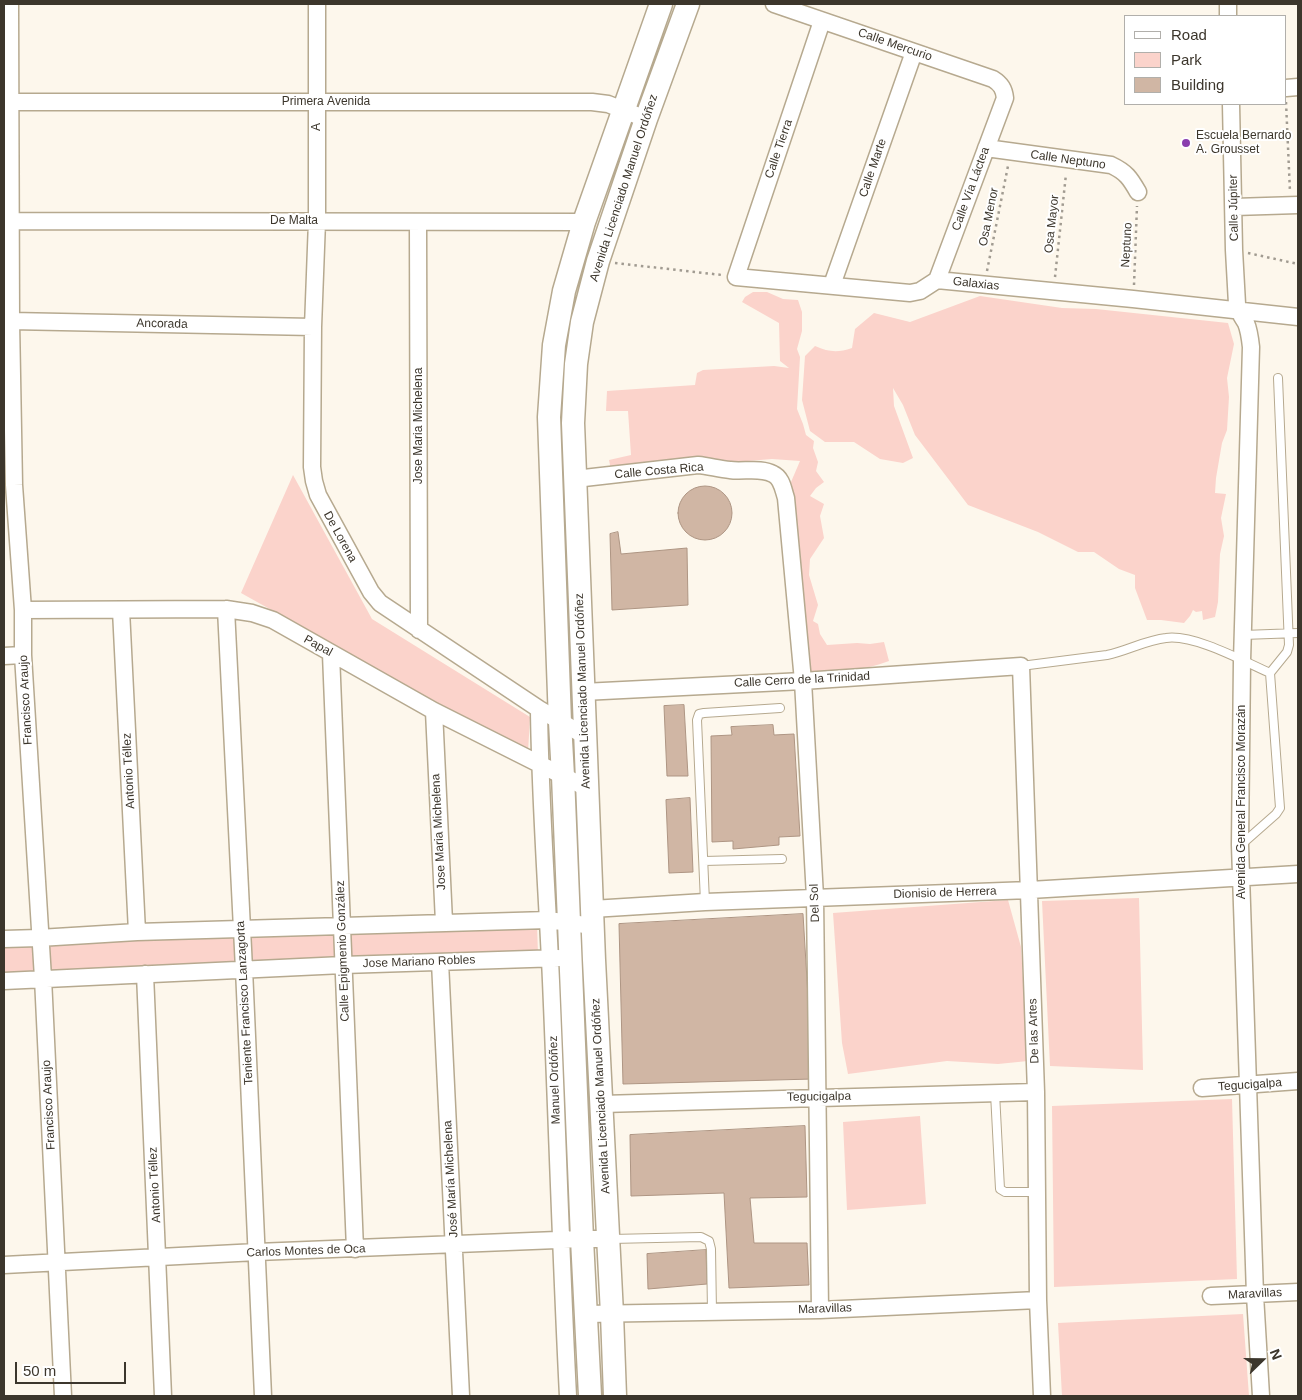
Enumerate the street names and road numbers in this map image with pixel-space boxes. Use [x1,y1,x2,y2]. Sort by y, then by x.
street label: Calle Mercurio [856,26,934,64]
street label: Avenida Licenciado Manuel Ordóñez [587,93,661,283]
street label: Primera Avenida [282,95,370,109]
street label: Calle Tierra [762,118,796,180]
street label: A [310,123,324,131]
street label: Calle Marte [856,137,890,199]
street label: Calle Vía Láctea [949,145,993,233]
street label: Calle Neptuno [1029,148,1107,172]
street label: Calle Júpiter [1226,175,1242,241]
street label: Osa Menor [976,186,1002,248]
street label: Osa Mayor [1042,194,1062,254]
street label: De Malta [270,214,318,228]
street label: Neptuno [1119,222,1135,268]
street label: Galaxias [952,274,1000,294]
street label: Ancorada [136,316,188,332]
street label: Jose Maria Michelena [412,368,426,484]
street label: Calle Costa Rica [614,460,704,482]
street label: De Lorena [320,509,360,565]
street label: Avenida Licenciado Manuel Ordóñez [572,593,594,789]
street label: Papal [301,632,335,660]
street label: Francisco Araujo [16,655,36,745]
street label: Calle Cerro de la Trinidad [734,669,870,691]
street label: Avenida General Francisco Morazán [1235,705,1249,899]
street label: Antonio Téllez [120,733,138,809]
street label: Jose Maria Michelena [429,773,449,891]
street label: Calle Epigmenio González [333,880,353,1022]
street label: Del Sol [807,883,823,923]
street label: Dionisio de Herrera [893,884,997,902]
street label: Teniente Francisco Lanzagorta [234,921,256,1085]
street label: Jose Mariano Robles [362,953,476,971]
street label: Avenida Licenciado Manuel Ordóñez [589,998,613,1194]
street label: De las Artes [1026,998,1042,1064]
street label: Manuel Ordóñez [546,1035,564,1125]
street label: Francisco Araujo [39,1060,59,1150]
street label: Tegucigalpa [1218,1076,1282,1094]
street label: Tegucigalpa [787,1089,851,1105]
street label: José María Michelena [441,1120,461,1238]
street label: Antonio Téllez [146,1147,164,1223]
street label: Carlos Montes de Oca [246,1242,366,1260]
street label: Maravillas [1228,1285,1282,1303]
street label: Maravillas [798,1301,852,1317]

